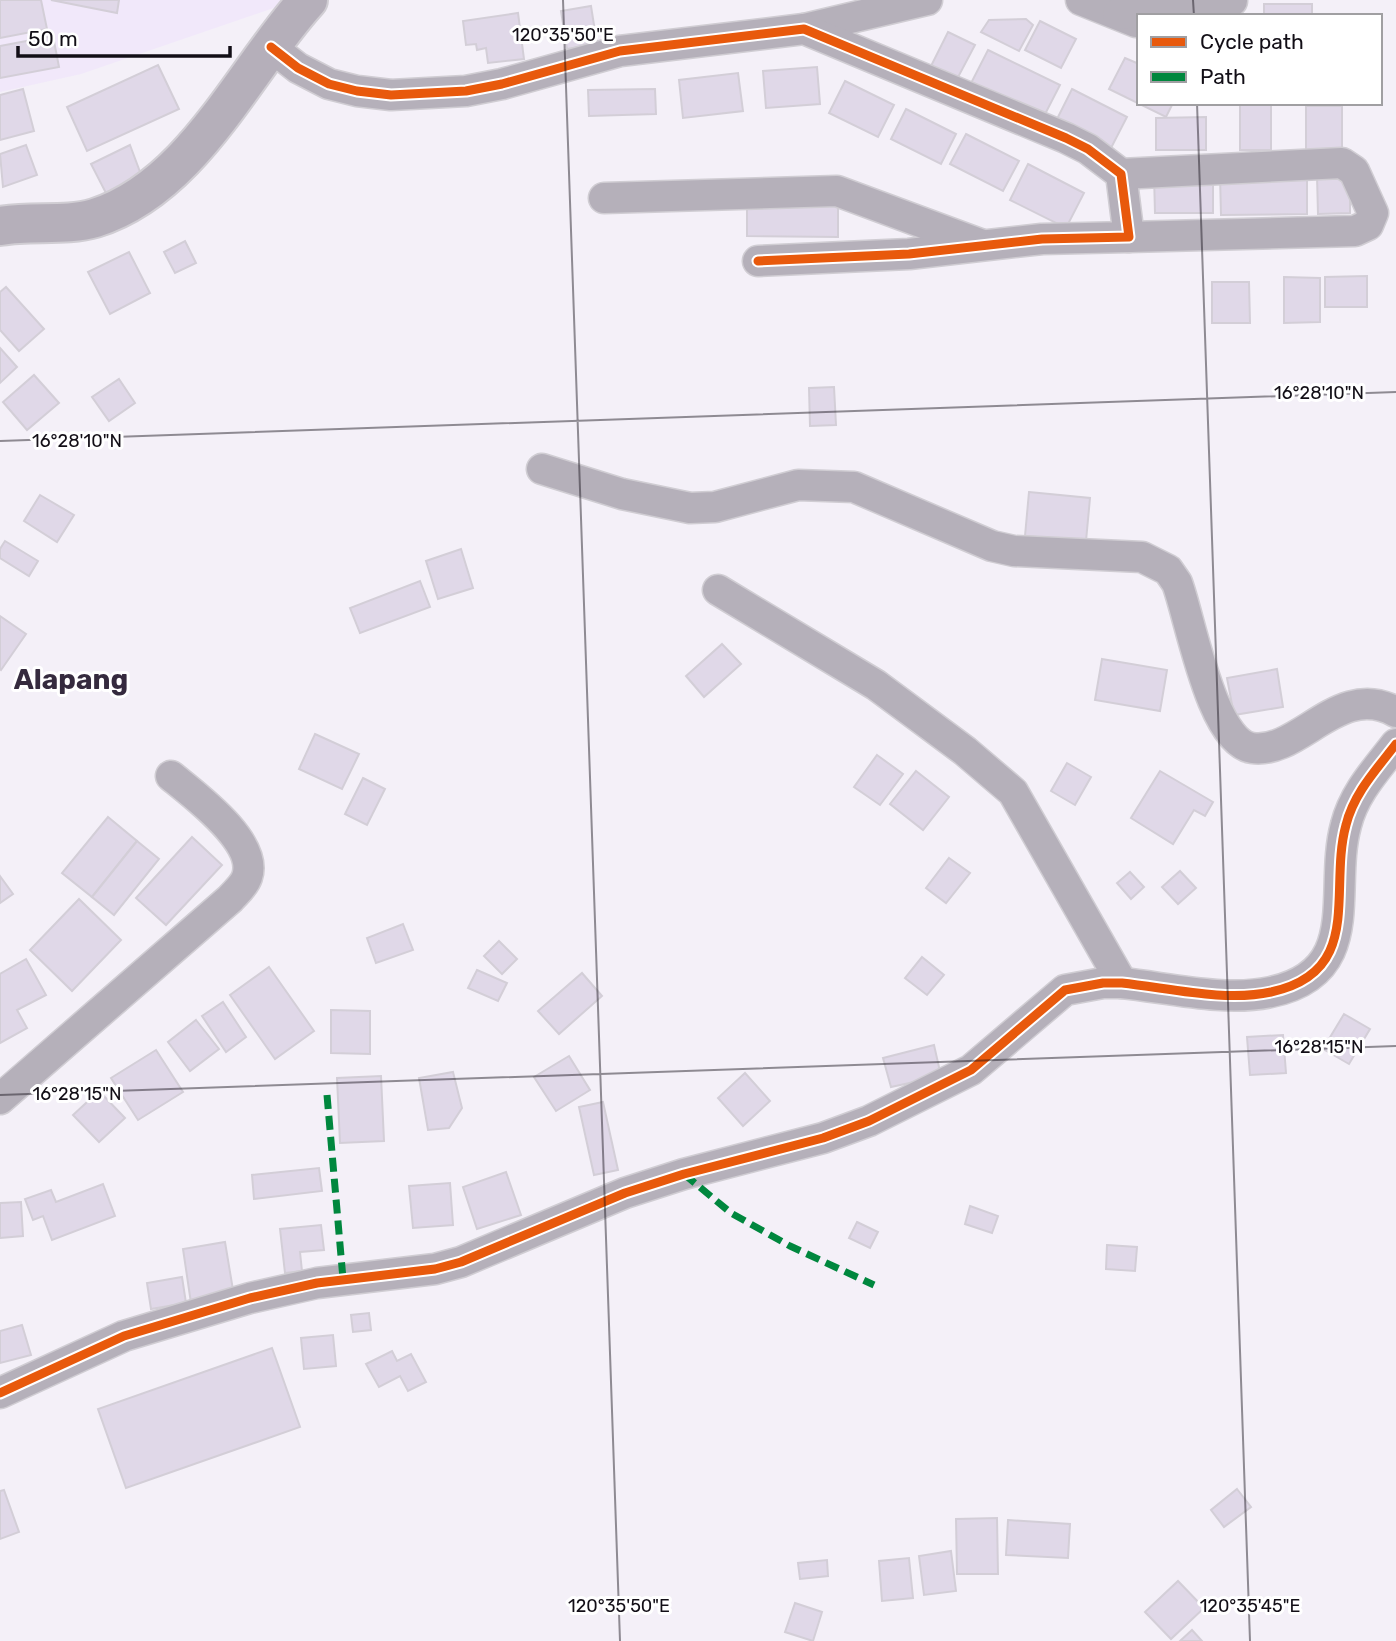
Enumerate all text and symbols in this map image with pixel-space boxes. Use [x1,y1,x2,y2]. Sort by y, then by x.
scale bar [18,14,229,58]
legend [1137,14,1382,105]
text: 120°35'50"E [512,24,614,46]
text: 50 m [28,26,78,51]
text: Cycle path [1200,29,1304,54]
text: Path [1200,64,1246,89]
text: 16°28'10"N [1274,382,1364,404]
text: 16°28'10"N [32,430,122,452]
district label: Alapang [14,663,128,696]
text: 16°28'15"N [1274,1036,1364,1058]
text: 16°28'15"N [32,1083,122,1105]
text: 120°35'50"E [568,1595,670,1617]
text: 120°35'45"E [1200,1595,1300,1617]

